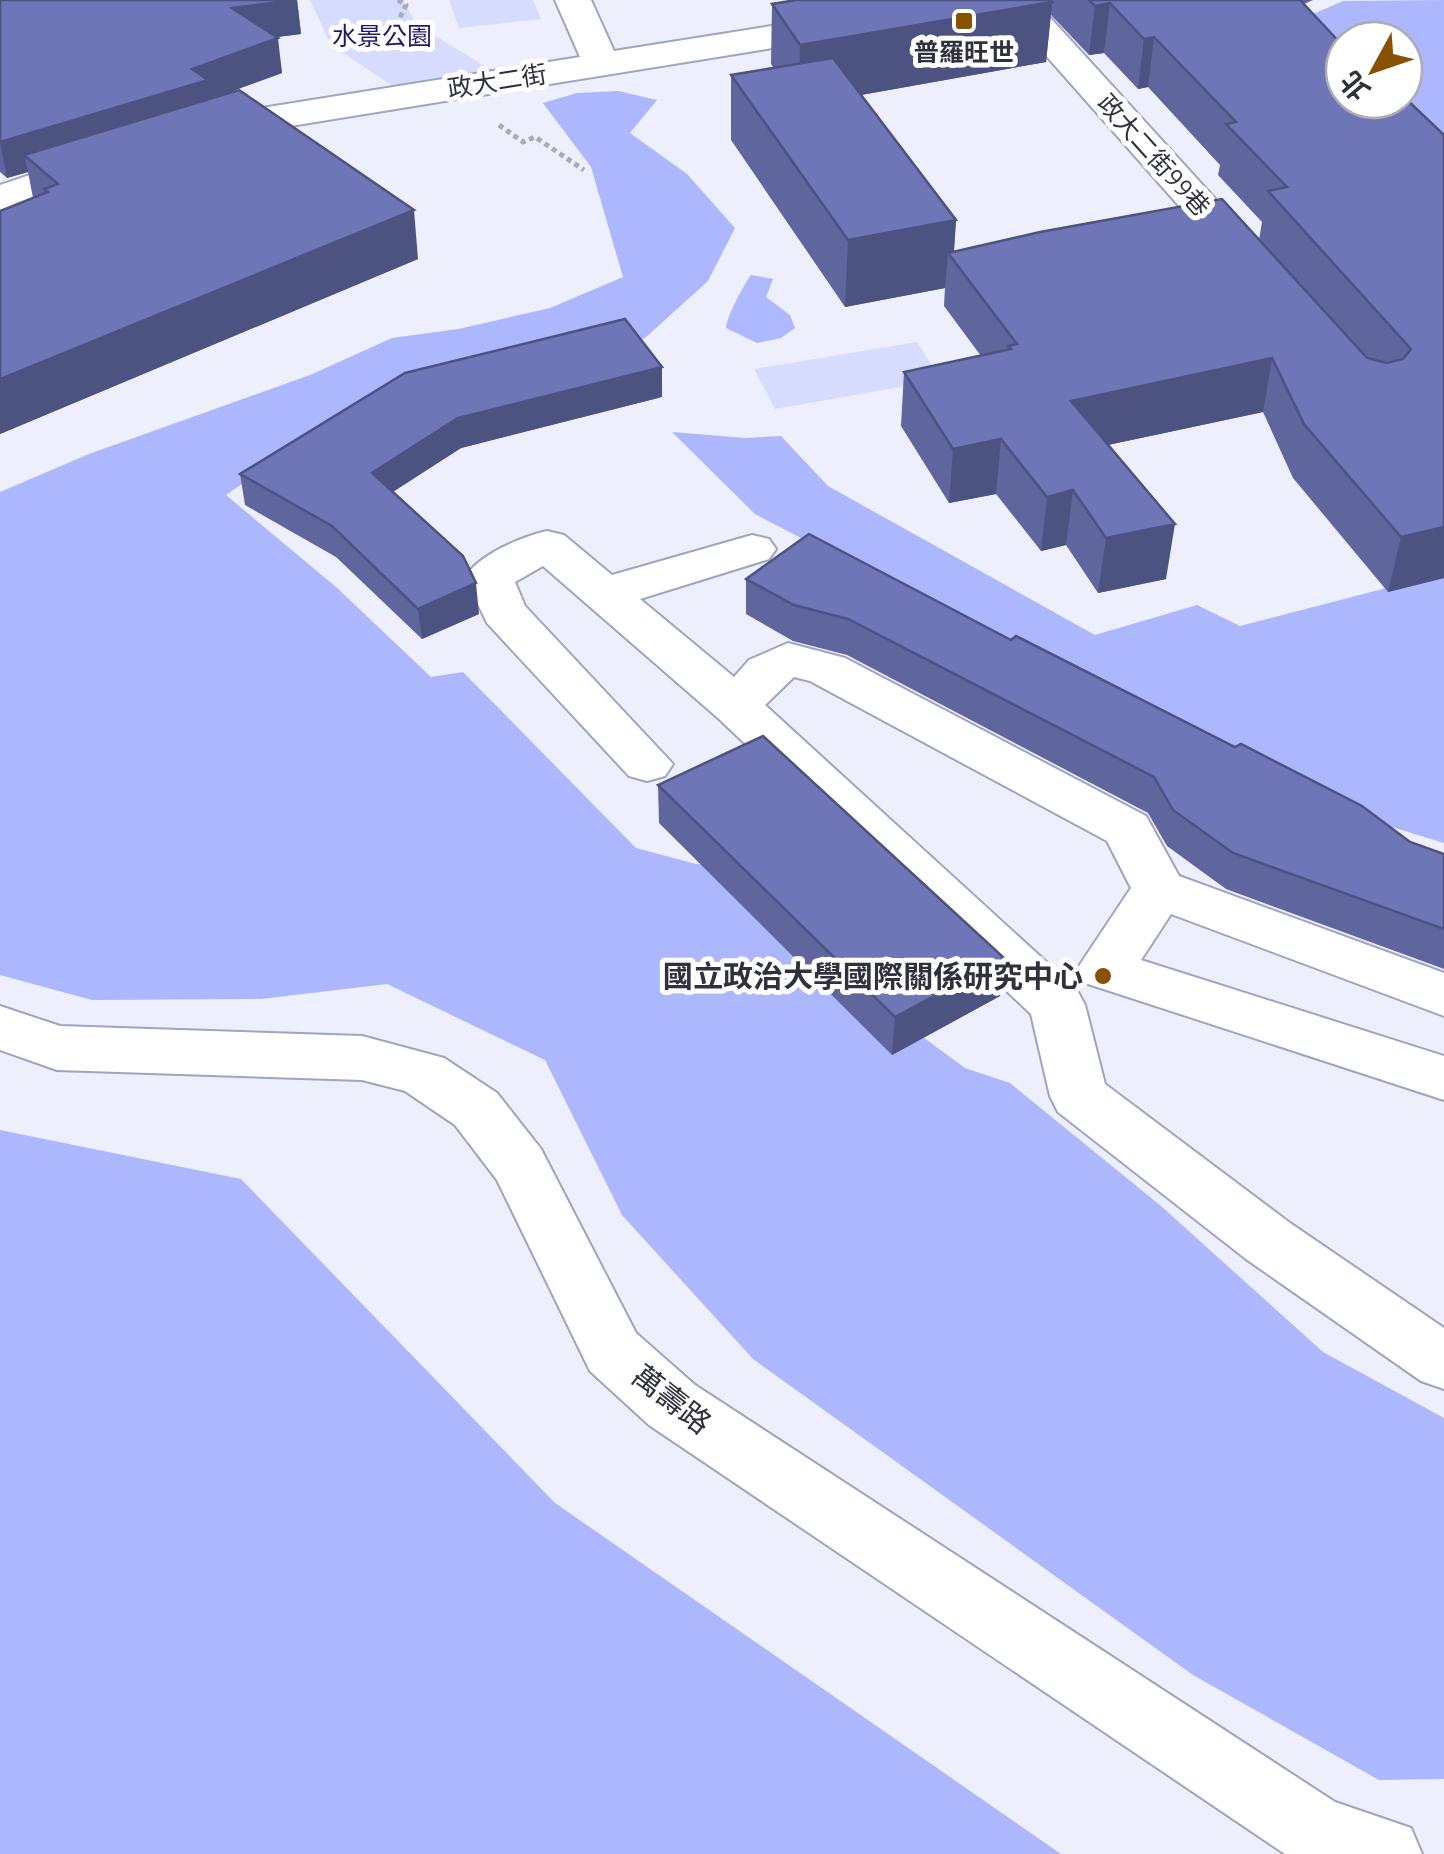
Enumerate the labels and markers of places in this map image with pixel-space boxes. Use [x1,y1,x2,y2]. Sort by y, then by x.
marker: 普羅旺世 [953,10,975,32]
place label: 普羅旺世 [914,38,1014,66]
place label: 國立政治大學國際關係研究中心 [663,959,1083,993]
marker: 國立政治大學國際關係研究中心 [1092,965,1114,987]

